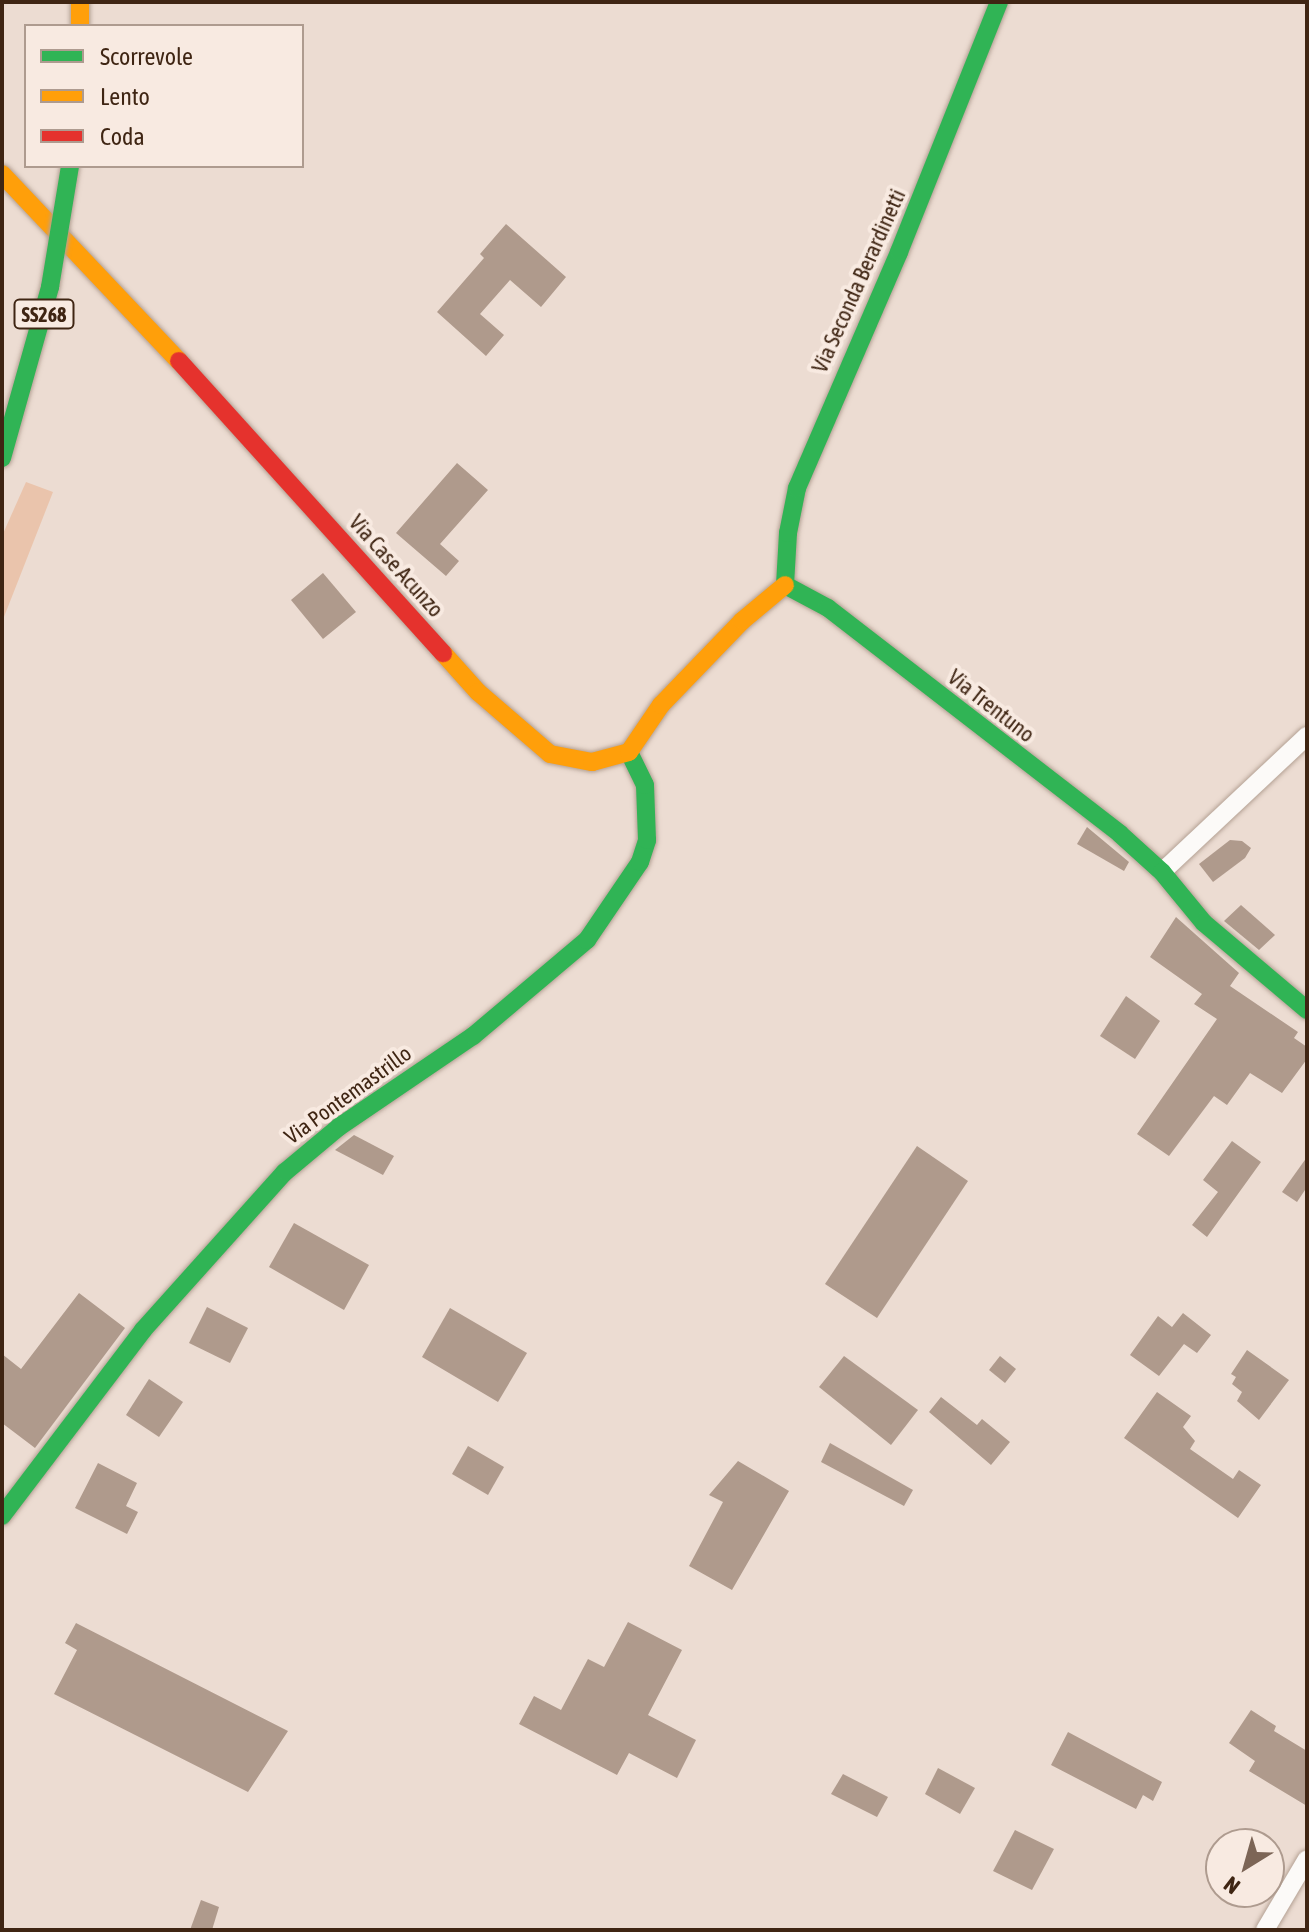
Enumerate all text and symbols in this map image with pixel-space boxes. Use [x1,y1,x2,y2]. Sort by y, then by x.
legend [24,24,304,168]
text: Scorrevole [100,43,193,70]
text: Lento [100,83,150,110]
text: Coda [100,123,145,150]
street label: Via Seconda Berardinetti [807,185,911,377]
road number: SS268 [12,298,76,330]
street label: Via Case Acunzo [343,510,449,622]
street label: Via Trentuno [942,664,1040,748]
street label: Via Pontemastrillo [279,1040,417,1150]
north arrow [1205,1828,1285,1908]
text: N [1219,1871,1245,1900]

